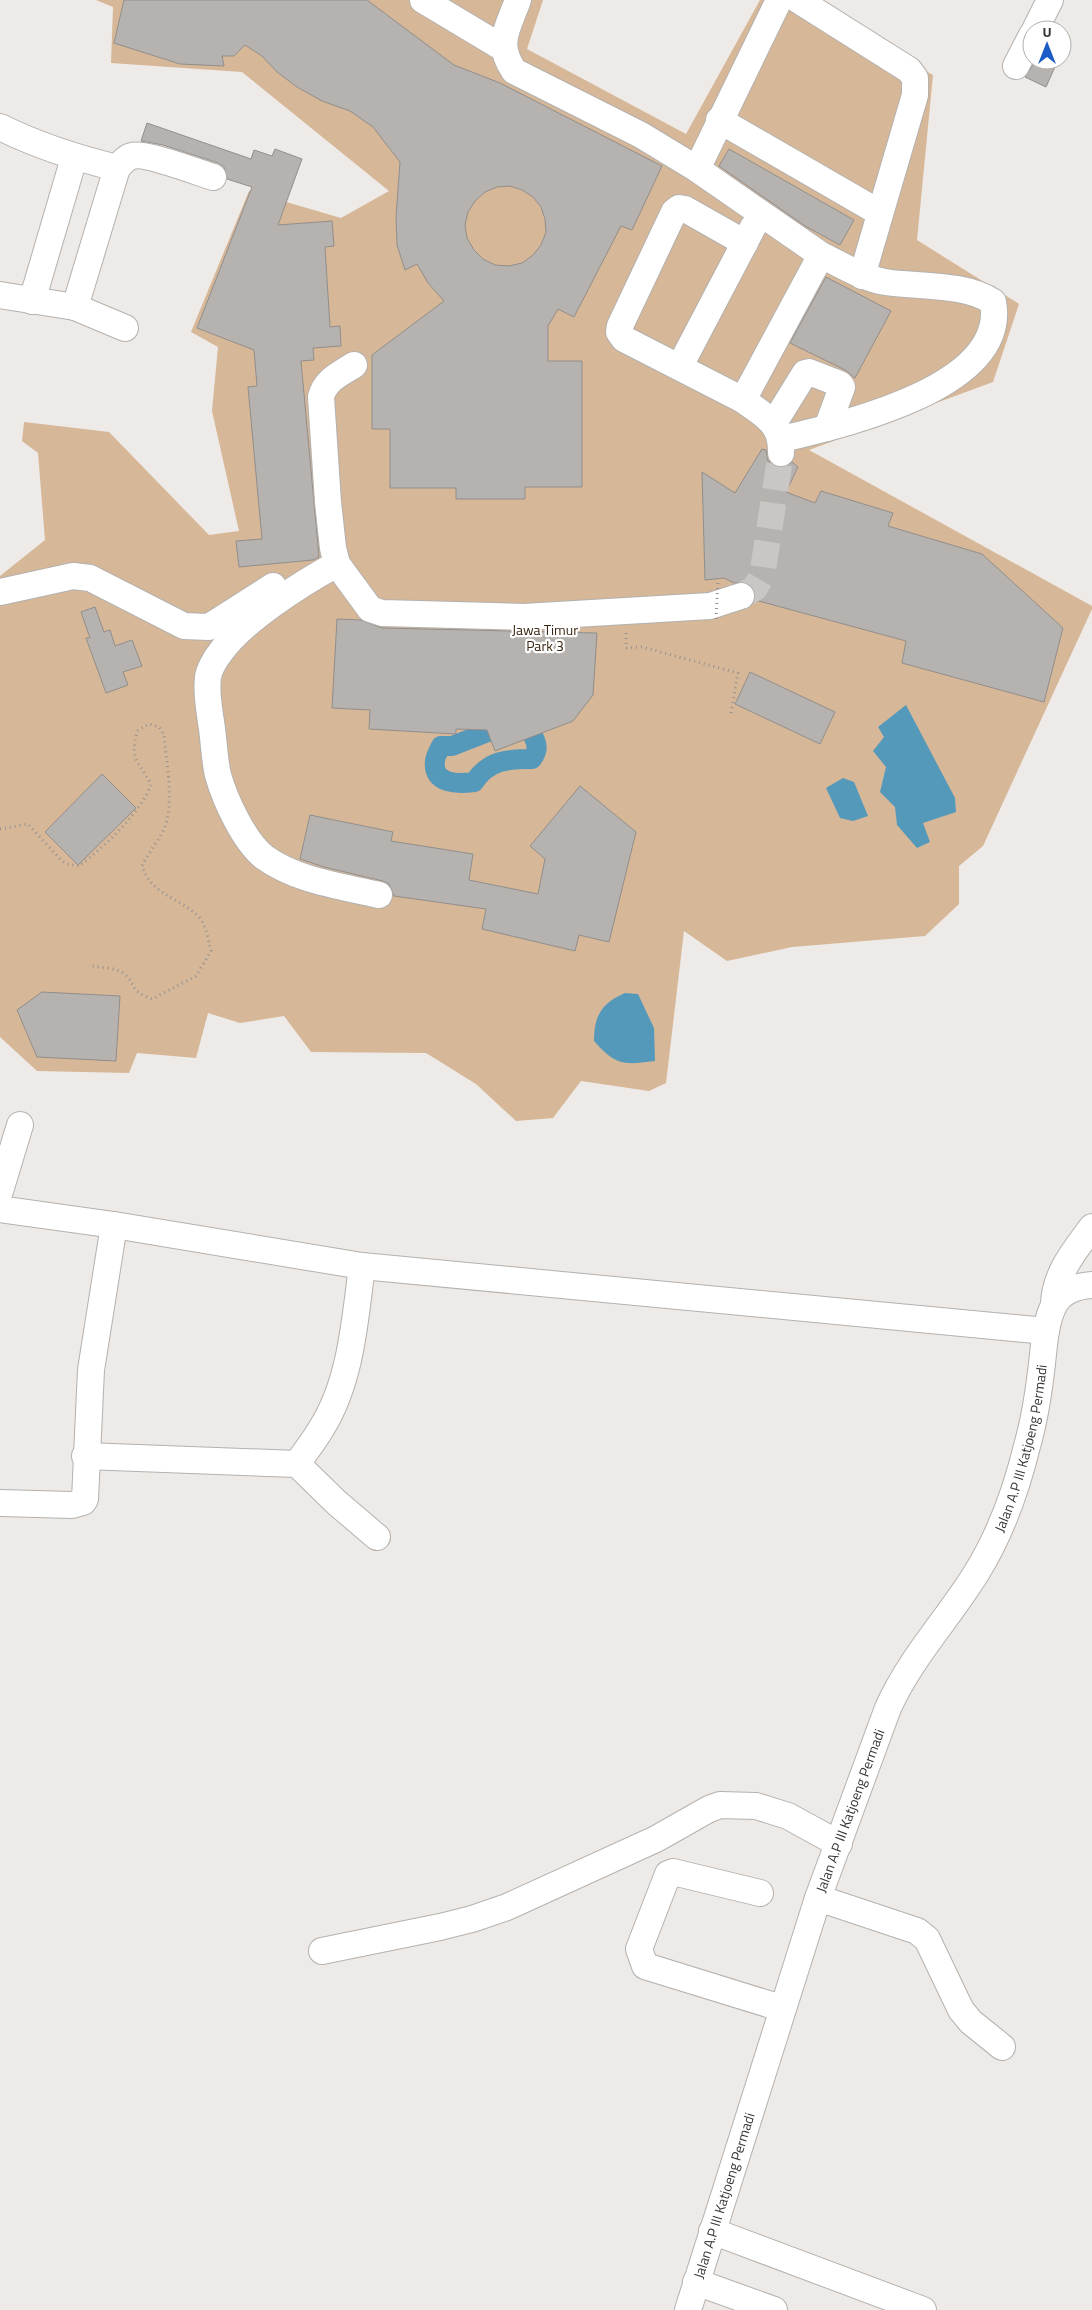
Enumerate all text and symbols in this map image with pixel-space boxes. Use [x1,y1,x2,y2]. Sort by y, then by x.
north arrow [1022,20,1072,70]
text: U [1042,21,1052,42]
park label: Jawa Timur Park 3 [512,619,578,656]
street label: Jalan A.P III Katjoeng Permadi [989,1363,1052,1535]
street label: Jalan A.P III Katjoeng Permadi [810,1726,889,1895]
street label: Jalan A.P III Katjoeng Permadi [688,2110,760,2281]

